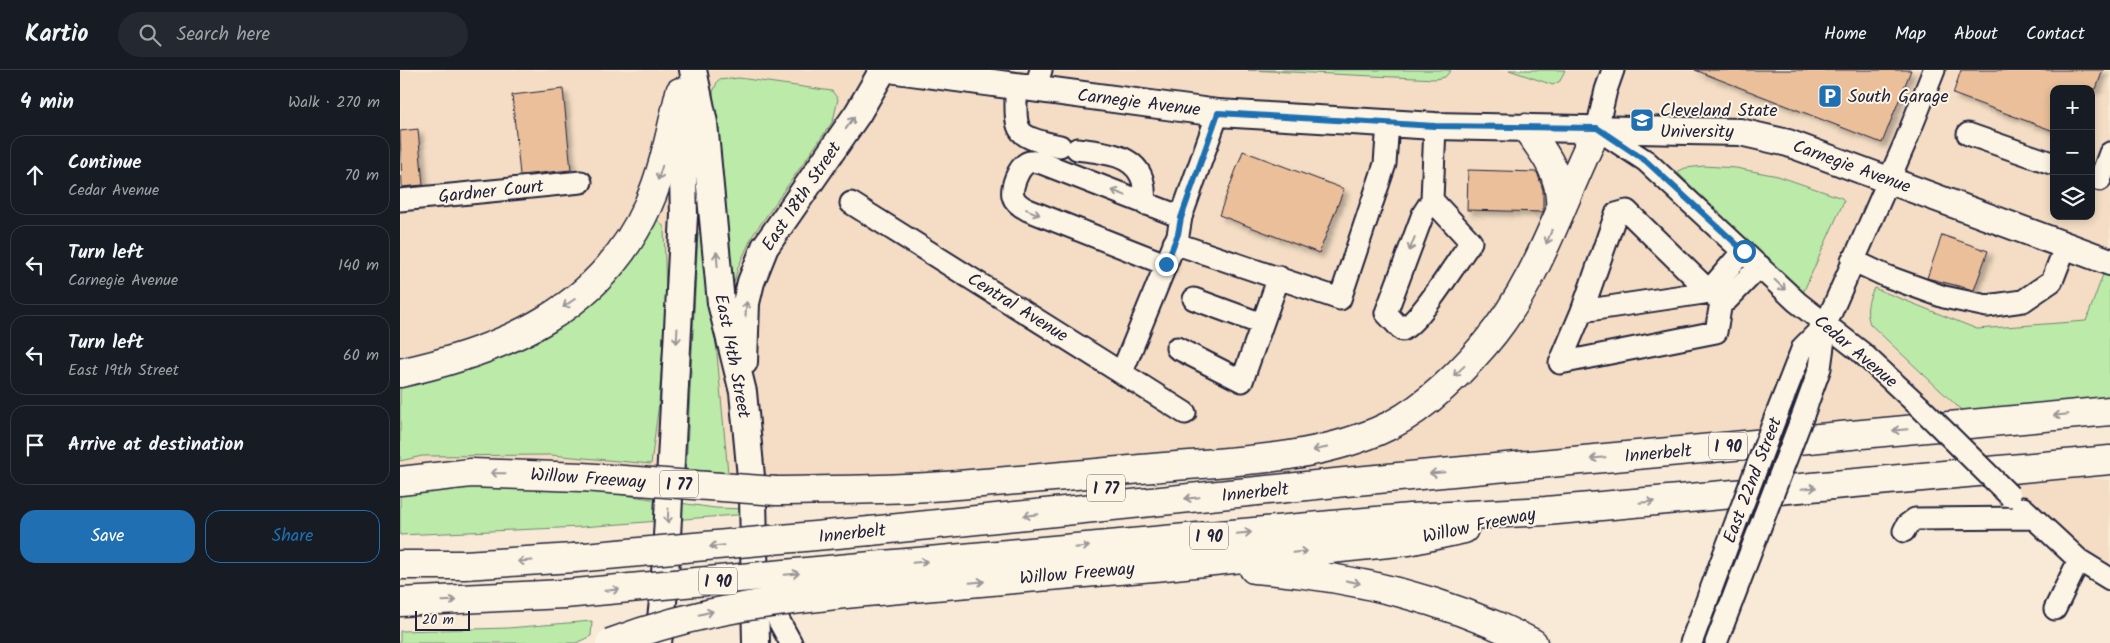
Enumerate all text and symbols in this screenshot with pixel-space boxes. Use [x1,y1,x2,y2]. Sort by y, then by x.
search box [118,12,468,57]
text: Kartio [25,15,88,54]
text: Search here [176,20,270,50]
text: Home [1824,20,1867,49]
text: Map [1895,20,1926,49]
text: About [1954,20,1998,49]
text: Contact [2026,20,2085,49]
icon: search [136,21,164,49]
street label: Carnegie Avenue [1075,82,1202,125]
parking icon: South Garage [1817,83,1843,109]
place label: South Garage [1848,83,1949,112]
map controls [2050,85,2095,220]
button: + [2050,85,2095,130]
text: 4 min [20,86,74,119]
text: Walk · 270 m [288,90,380,115]
place label: Cleveland State University [1660,97,1778,147]
school or university icon: Cleveland State University [1629,107,1655,133]
one-way arrow [845,117,855,131]
button: − [2050,130,2095,175]
street label: Carnegie Avenue [1788,133,1915,202]
street label: East 18th Street [755,135,850,258]
text: Continue [68,148,141,178]
icon: ahead [21,161,49,189]
text: 70 m [344,163,379,188]
one-way arrow [654,164,664,180]
street label: Gardner Court [437,172,546,212]
button: layers [2050,175,2095,220]
text: Cedar Avenue [68,178,159,203]
one-way arrow [1112,188,1127,198]
one-way arrow [1025,208,1040,218]
one-way arrow [1544,229,1553,244]
one-way arrow [1407,236,1416,251]
text: Turn left [68,238,143,268]
route start [1733,240,1756,263]
icon: left [21,251,49,279]
one-way arrow [712,251,722,267]
text: 140 m [338,253,379,278]
route end [1155,253,1178,276]
street label: Central Avenue [961,266,1073,351]
text: Carnegie Avenue [68,268,178,293]
one-way arrow [1773,279,1786,291]
street label: East 14th Street [705,292,758,422]
one-way arrow [562,298,576,308]
one-way arrow [742,301,751,317]
street label: Cedar Avenue [1806,308,1904,396]
text: Turn left [68,328,143,358]
one-way arrow [672,328,681,344]
icon: left [21,341,49,369]
text: 60 m [343,343,379,368]
text: East 19th Street [68,358,179,383]
one-way arrow [1453,365,1466,377]
one-way arrow [2054,411,2070,420]
street label: East 22nd Street [1716,412,1791,548]
one-way arrow [1892,426,1908,435]
text: Arrive at destination [68,430,244,460]
icon: arrive [21,431,49,459]
road number: I 90 [1709,432,1747,460]
street label: Innerbelt [1623,437,1694,472]
one-way arrow [1312,444,1328,454]
one-way arrow [1591,454,1607,463]
street label: Willow Freeway [529,461,647,498]
one-way arrow [490,468,506,478]
one-way arrow [1429,469,1445,478]
road number: I 77 [660,470,698,498]
road number: I 77 [1087,474,1125,502]
street label: Innerbelt [1220,475,1291,511]
one-way arrow [1801,483,1817,493]
one-way arrow [1184,494,1200,503]
one-way arrow [1639,497,1655,507]
street label: Willow Freeway [1420,500,1539,553]
one-way arrow [663,508,672,524]
button: Save [20,510,195,563]
button: Share [205,510,380,563]
one-way arrow [1023,510,1039,520]
street label: Innerbelt [817,516,888,552]
road number: I 90 [1190,522,1228,550]
one-way arrow [1236,528,1252,538]
one-way arrow [709,541,725,551]
one-way arrow [1074,543,1090,552]
one-way arrow [1292,547,1308,557]
street label: Willow Freeway [1018,555,1136,594]
one-way arrow [518,557,534,566]
one-way arrow [912,557,928,567]
road number: I 90 [699,568,737,594]
one-way arrow [783,569,799,578]
one-way arrow [969,577,985,587]
one-way arrow [1344,578,1360,587]
one-way arrow [604,586,620,595]
one-way arrow [440,596,456,605]
scale bar [415,608,470,631]
one-way arrow [698,608,714,617]
text: 20 m [422,609,454,631]

